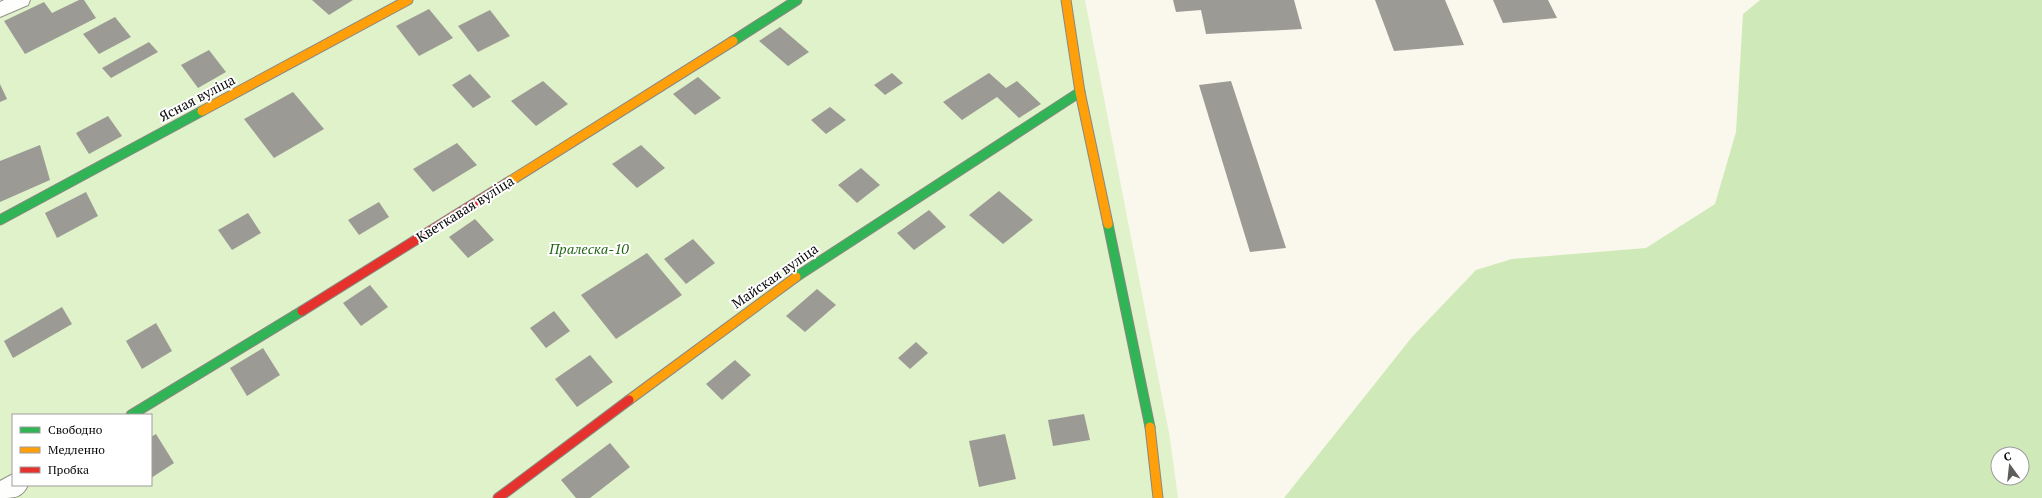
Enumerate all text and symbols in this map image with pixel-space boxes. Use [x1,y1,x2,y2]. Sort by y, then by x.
street label: Ясная вуліца [155,70,238,126]
street label: Кветкавая вуліца [412,171,517,246]
park label: Пралеска-10 [548,239,629,258]
street label: Майская вуліца [728,239,822,312]
legend [12,414,152,486]
text: Свободно [48,422,103,437]
text: Медленно [48,442,105,457]
north arrow [1990,446,2030,486]
text: С [2002,449,2013,464]
text: Пробка [48,462,89,477]

